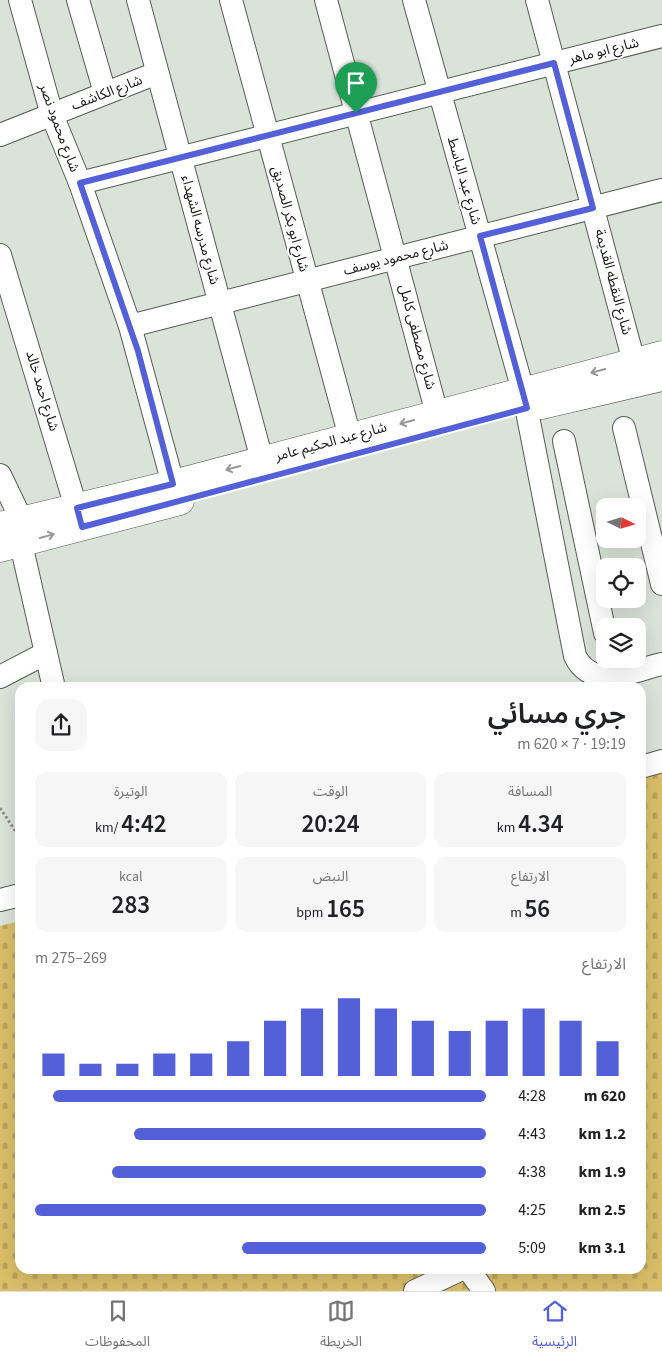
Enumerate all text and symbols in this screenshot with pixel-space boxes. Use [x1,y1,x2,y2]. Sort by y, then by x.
street label: شارع ابو ماهر [566,33,641,70]
pin [335,62,377,113]
icon: arrive [342,69,370,97]
street label: شارع الكاشف [69,70,145,116]
street label: شارع محمود نصر [33,80,84,175]
street label: شارع عبد الباسط [442,135,486,227]
street label: شارع ابو بكر الصديق [266,164,314,274]
street label: شارع مدرسه الشهداء [176,173,224,287]
street label: شارع النقطه القديمة [589,227,637,337]
street label: شارع محمود يوسف [341,235,451,281]
street label: شارع مصطفى كامل [393,282,441,392]
street label: شارع احمد خالد [20,348,64,434]
one-way arrow [590,367,606,377]
street label: شارع عبد الحكيم عامر [272,417,389,467]
one-way arrow [399,418,415,427]
one-way arrow [225,464,241,473]
north arrow [596,498,646,548]
map controls [596,498,646,668]
one-way arrow [39,531,55,541]
button: locate [596,558,646,608]
button: layers [596,618,646,668]
text: جري مسائي [488,694,626,734]
button: share [35,699,87,751]
text: 19:19 · 7 × 620 m [517,733,626,755]
text: الوتيرة [114,782,148,802]
text: الوقت [313,782,348,802]
text: المسافة [508,782,552,802]
text: 4:42 [121,806,167,842]
text: 20:24 [301,806,360,842]
text: 4.34 [518,806,564,842]
text: /km [95,818,121,838]
text: km [497,818,518,838]
text: kcal [119,867,143,887]
text: النبض [313,867,348,887]
text: الارتفاع [511,867,549,887]
text: 283 [112,887,150,923]
text: 165 [326,891,365,927]
text: 56 [525,891,550,927]
text: bpm [296,903,326,923]
text: m [510,903,525,923]
text: 269–275 m [35,947,107,969]
text: الارتفاع [582,953,626,975]
text: 4:28 [518,1085,546,1107]
text: 620 m [584,1085,626,1107]
text: 4:43 [518,1123,546,1145]
text: 1.2 km [579,1123,626,1145]
text: 4:38 [518,1161,546,1183]
text: 1.9 km [579,1161,626,1183]
text: 4:25 [518,1199,546,1221]
text: 2.5 km [579,1199,626,1221]
text: 5:09 [518,1237,546,1259]
text: 3.1 km [579,1237,626,1259]
tab: المحفوظات [85,1297,150,1356]
tab: الخريطة [320,1297,362,1356]
tab: الرئيسية [532,1297,577,1356]

